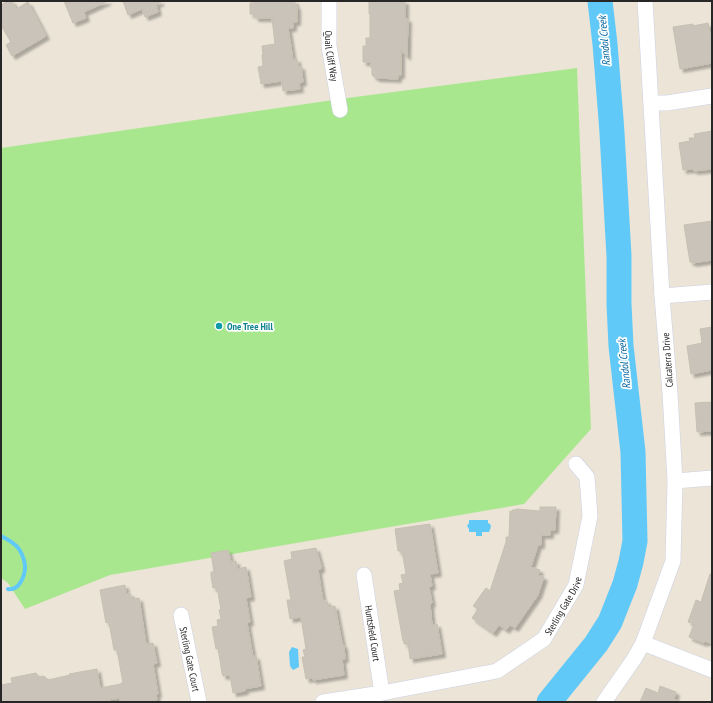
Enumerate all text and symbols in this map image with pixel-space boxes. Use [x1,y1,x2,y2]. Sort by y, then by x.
water label: Randol Creek [595,14,613,67]
street label: Quail Cliff Way [322,31,341,82]
place label: One Tree Hill [227,320,273,333]
marker: One Tree Hill [214,321,224,331]
street label: Calcaterra Drive [659,332,676,388]
water label: Randol Creek [614,337,634,390]
street label: Sterling Gate Drive [542,576,584,638]
street label: Huntsfield Court [362,605,383,662]
street label: Sterling Gate Court [177,626,203,693]

